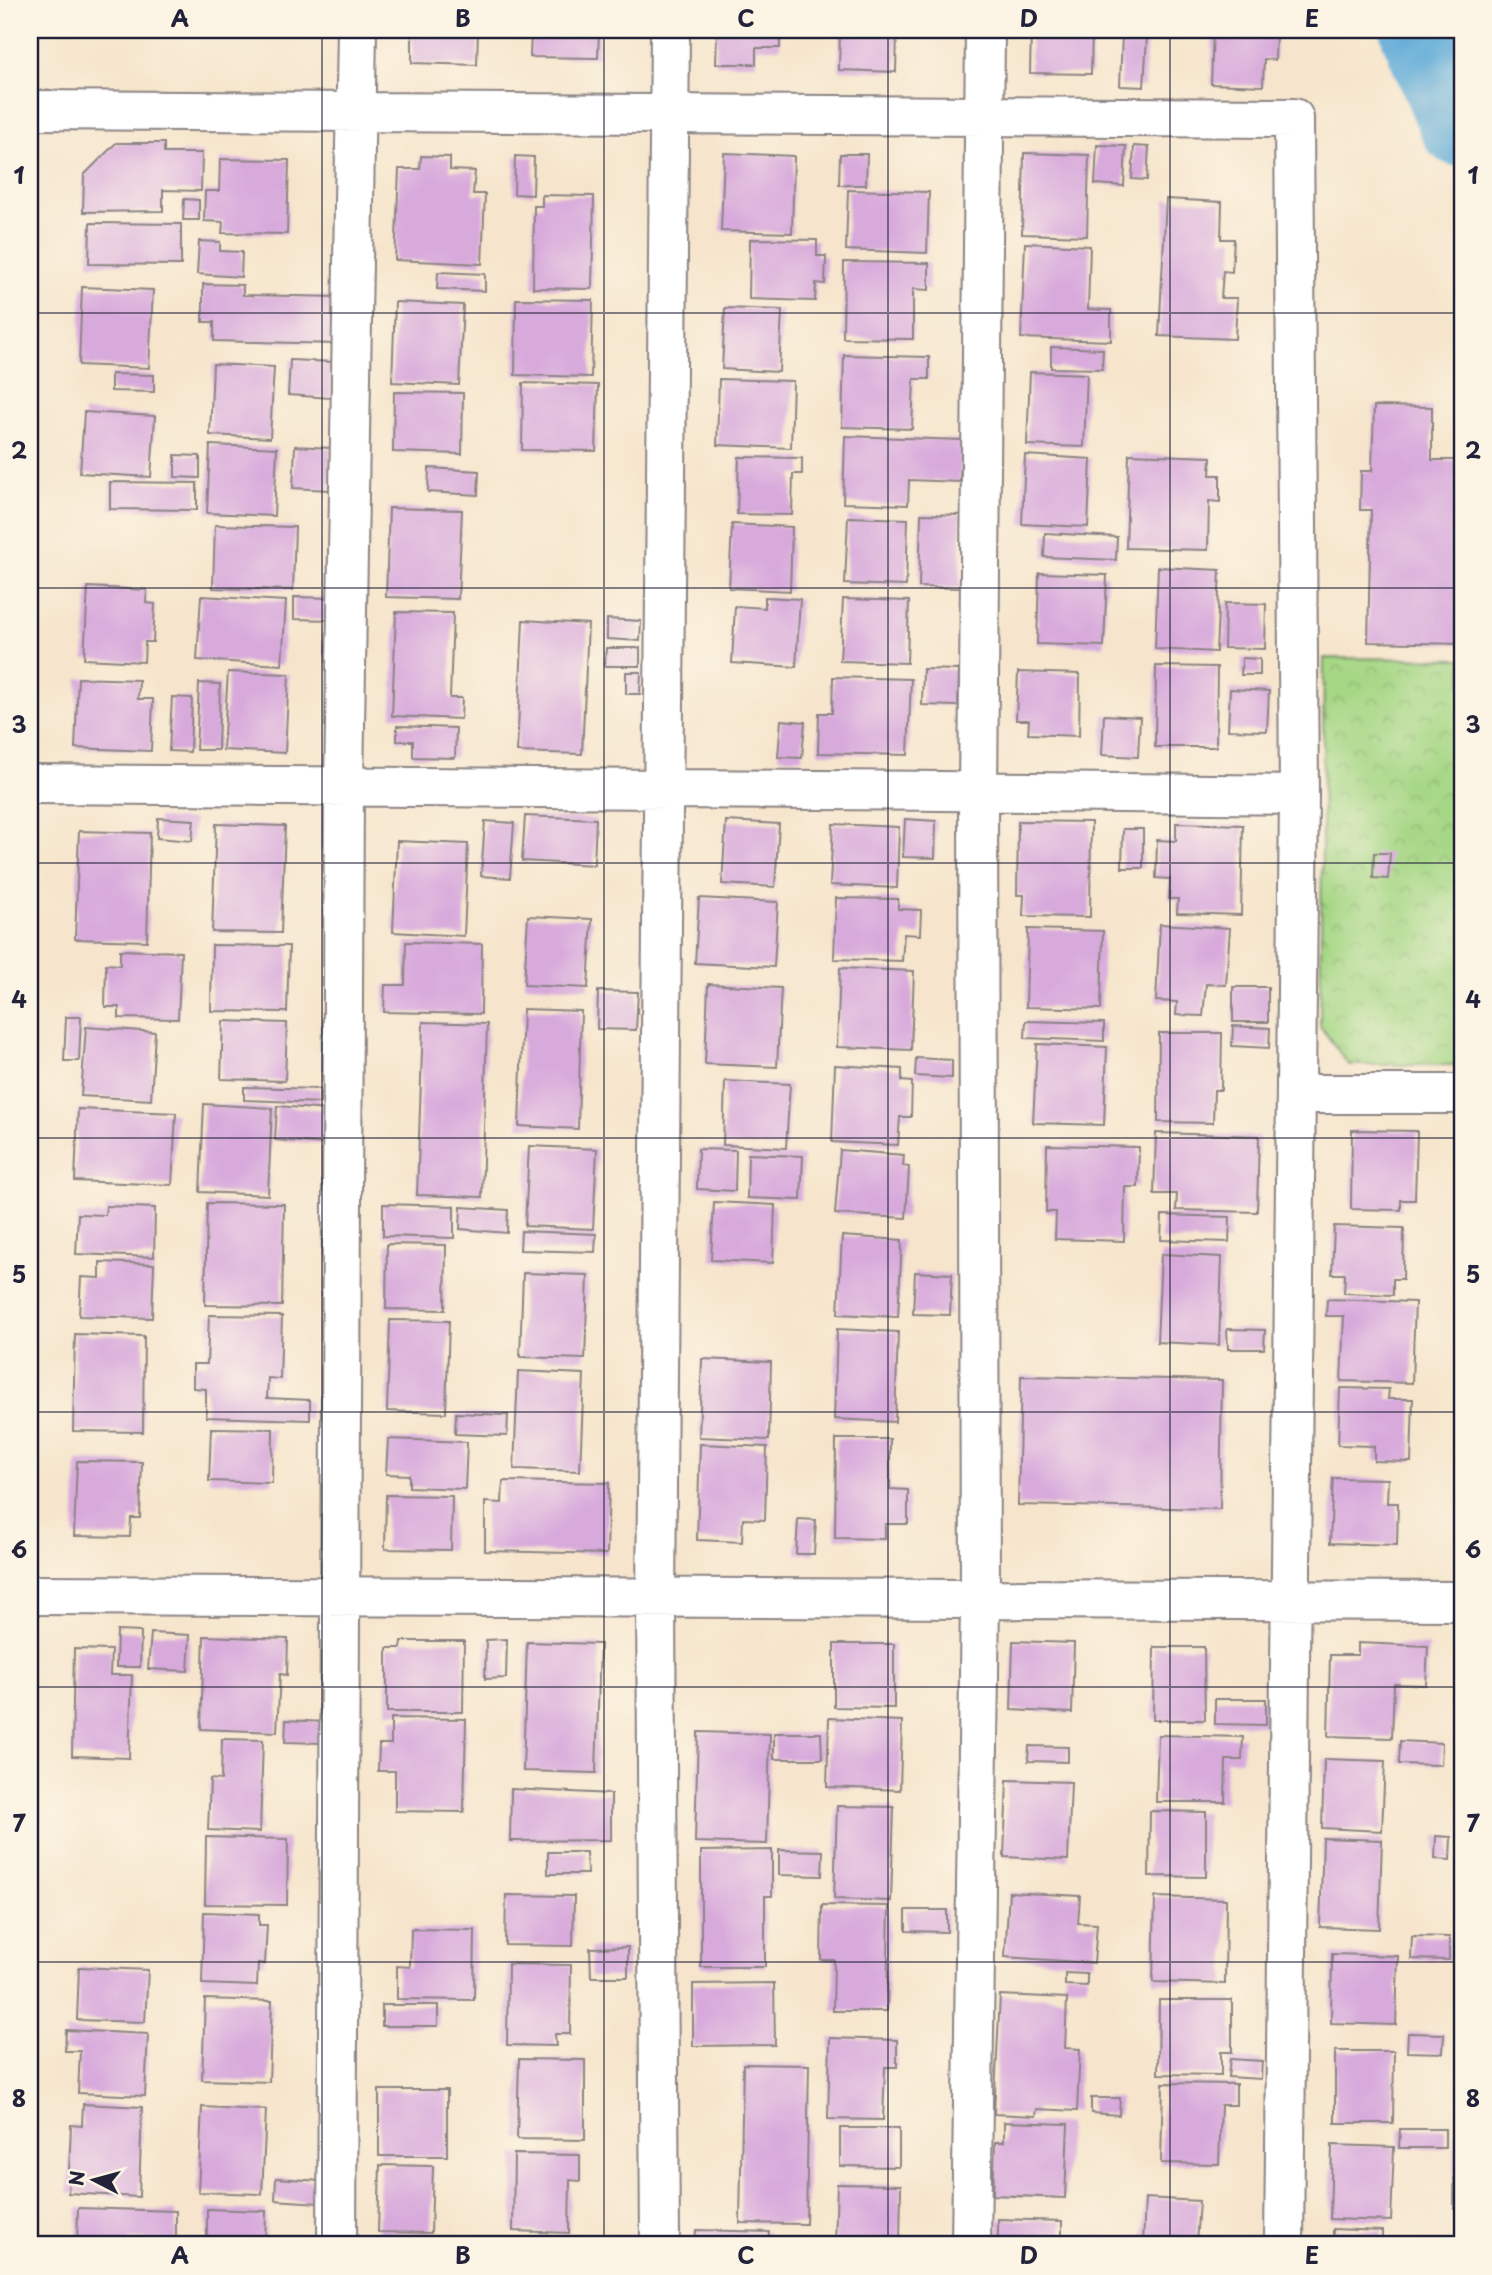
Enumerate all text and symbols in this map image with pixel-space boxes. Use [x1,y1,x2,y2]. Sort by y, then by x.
text: A [171,0,189,35]
text: B [455,0,471,35]
text: C [737,0,755,35]
text: D [1020,0,1038,35]
text: E [1305,0,1319,35]
text: 1 [14,157,25,192]
text: 1 [1468,157,1479,192]
text: 2 [11,432,27,467]
text: 2 [1465,432,1481,467]
text: 3 [11,706,27,741]
text: 3 [1465,706,1481,741]
text: 4 [11,981,27,1016]
text: 4 [1465,981,1481,1016]
text: 5 [12,1256,26,1291]
text: 5 [1466,1256,1480,1291]
text: 6 [11,1531,27,1566]
text: 6 [1465,1531,1481,1566]
text: 7 [12,1805,26,1840]
text: 7 [1466,1805,1480,1840]
text: 8 [12,2080,26,2115]
text: 8 [1466,2080,1480,2115]
north arrow [60,2146,130,2216]
text: N [61,2169,91,2187]
text: A [171,2237,189,2272]
text: B [455,2237,471,2272]
text: C [737,2237,755,2272]
text: D [1020,2237,1038,2272]
text: E [1305,2237,1319,2272]

